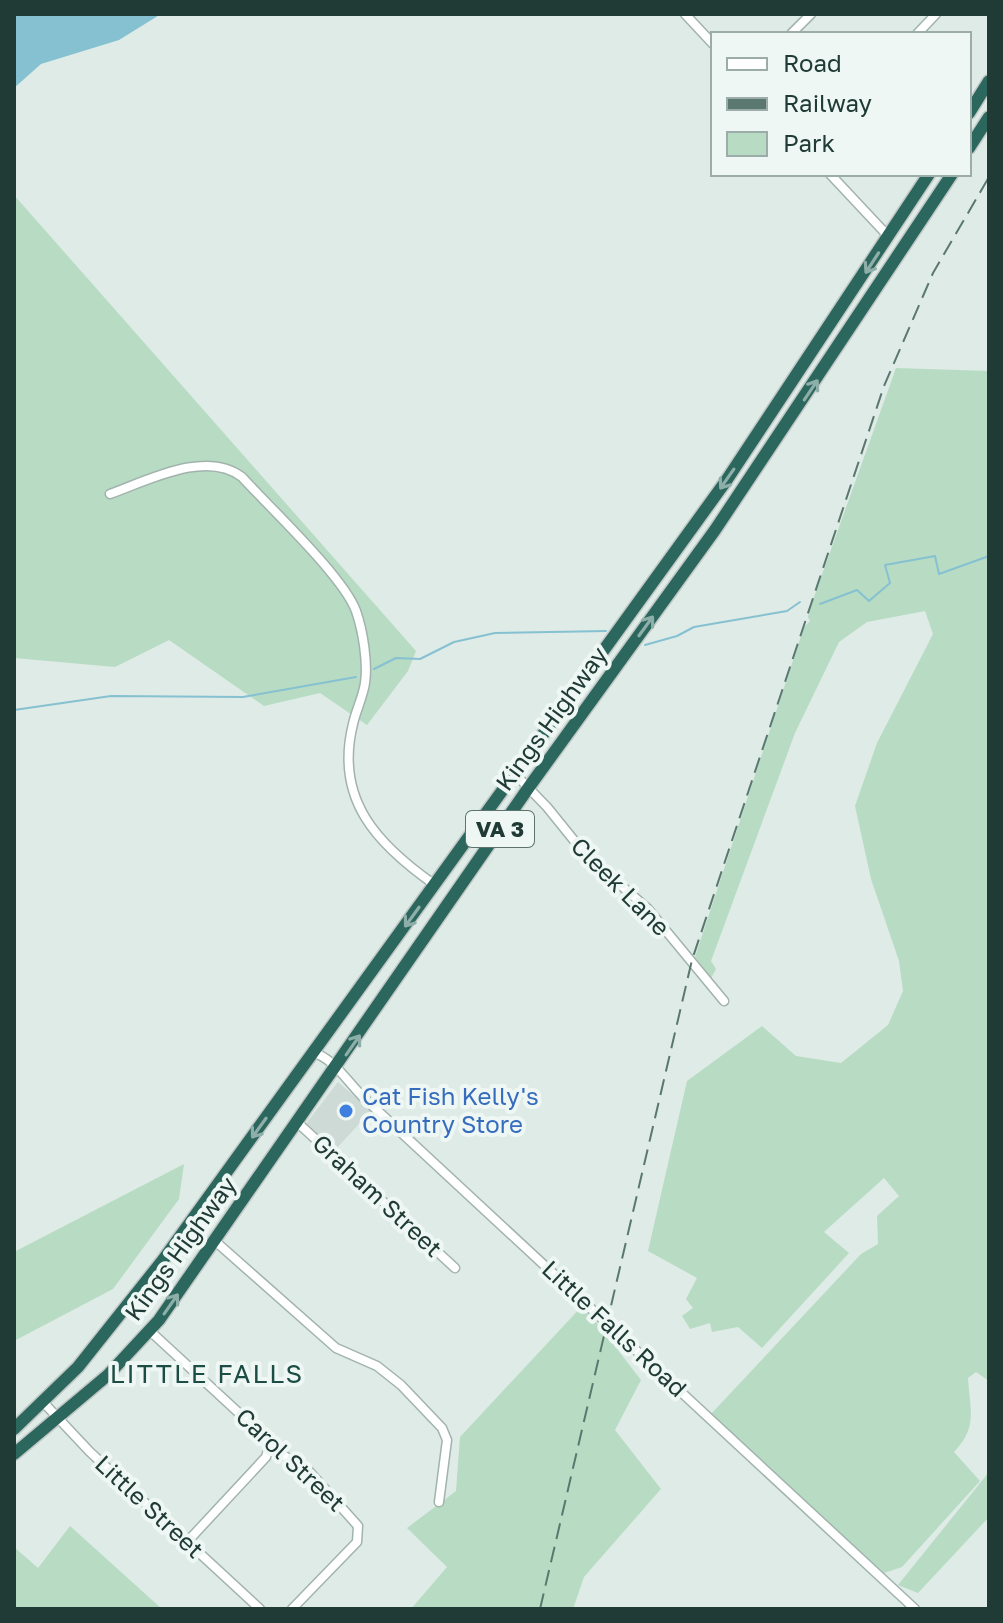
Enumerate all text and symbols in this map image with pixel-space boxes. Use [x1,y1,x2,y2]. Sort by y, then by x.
legend [711,32,971,176]
text: Road [783,48,842,77]
text: Railway [783,88,872,117]
text: Park [783,128,835,157]
one-way arrow [864,251,880,274]
one-way arrow [804,379,820,402]
one-way arrow [719,468,735,490]
one-way arrow [638,615,654,637]
street label: Kings Highway [489,641,613,796]
road number: VA 3 [466,811,534,847]
street label: Cleek Lane [566,831,676,941]
one-way arrow [403,906,420,927]
one-way arrow [345,1035,361,1057]
place label: Cat Fish Kelly's Country Store [362,1081,539,1138]
marker: Cat Fish Kelly's Country Store [337,1102,355,1120]
one-way arrow [251,1116,267,1138]
street label: Graham Street [307,1128,449,1262]
street label: Kings Highway [118,1171,242,1326]
street label: Little Falls Road [537,1254,693,1402]
one-way arrow [163,1293,179,1315]
district label: LITTLE FALLS [110,1358,304,1389]
street label: Carol Street [231,1401,351,1517]
street label: Little Street [90,1448,210,1563]

